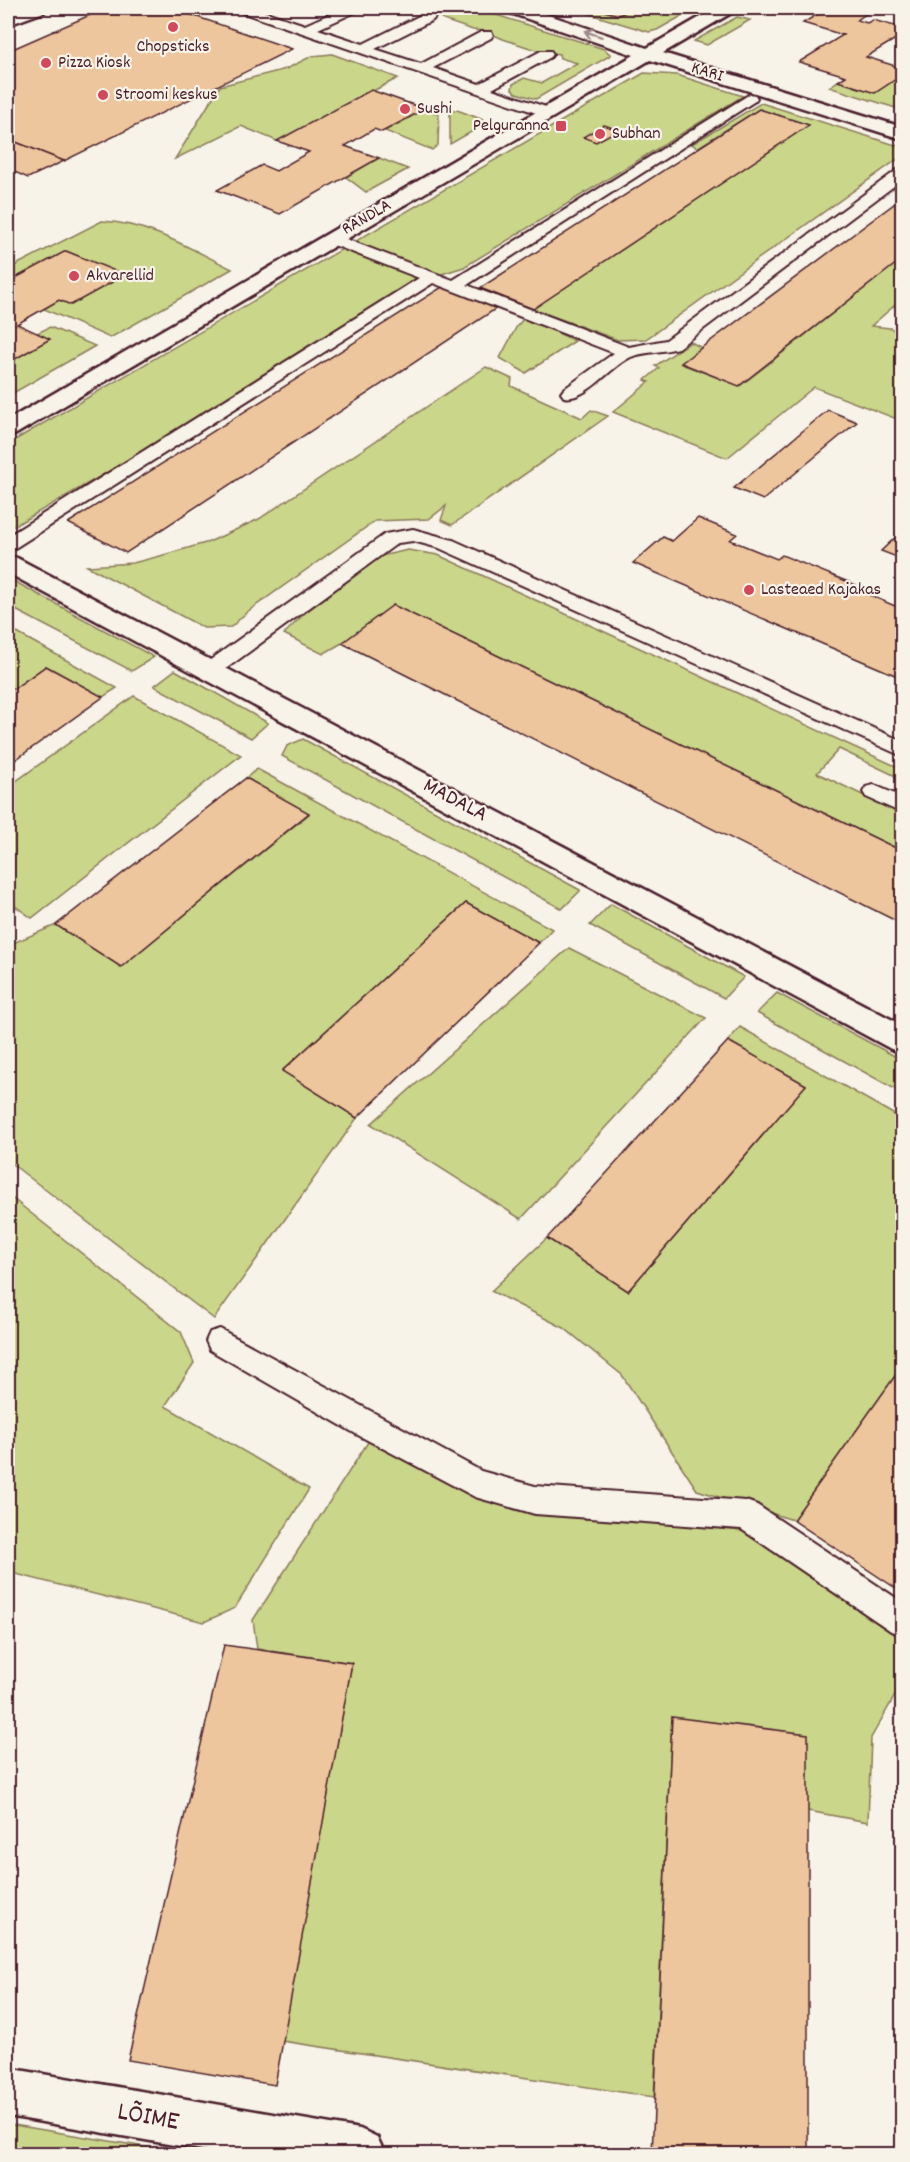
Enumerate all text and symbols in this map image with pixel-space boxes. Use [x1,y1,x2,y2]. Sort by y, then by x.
marker: Chopsticks [166,20,180,34]
one-way arrow [584,27,603,38]
place label: Chopsticks [136,35,210,60]
place label: Pizza Kiosk [58,51,130,76]
marker: Pizza Kiosk [39,56,53,70]
street label: KARI [688,56,727,90]
place label: Stroomi keskus [115,83,218,108]
marker: Stroomi keskus [96,88,110,102]
place label: Sushi [417,97,452,122]
marker: Sushi [398,102,412,116]
place label: Pelguranna [473,114,550,139]
marker: Pelguranna [554,119,568,133]
place label: Subhan [612,122,661,147]
marker: Subhan [593,127,607,141]
street label: RANDLA [337,194,397,242]
place label: Akvarellid [86,264,154,289]
marker: Akvarellid [67,269,81,283]
place label: Lasteaed Kajakas [761,578,881,603]
marker: Lasteaed Kajakas [742,583,756,597]
street label: MADALA [417,771,493,831]
street label: LÕIME [114,2093,182,2143]

